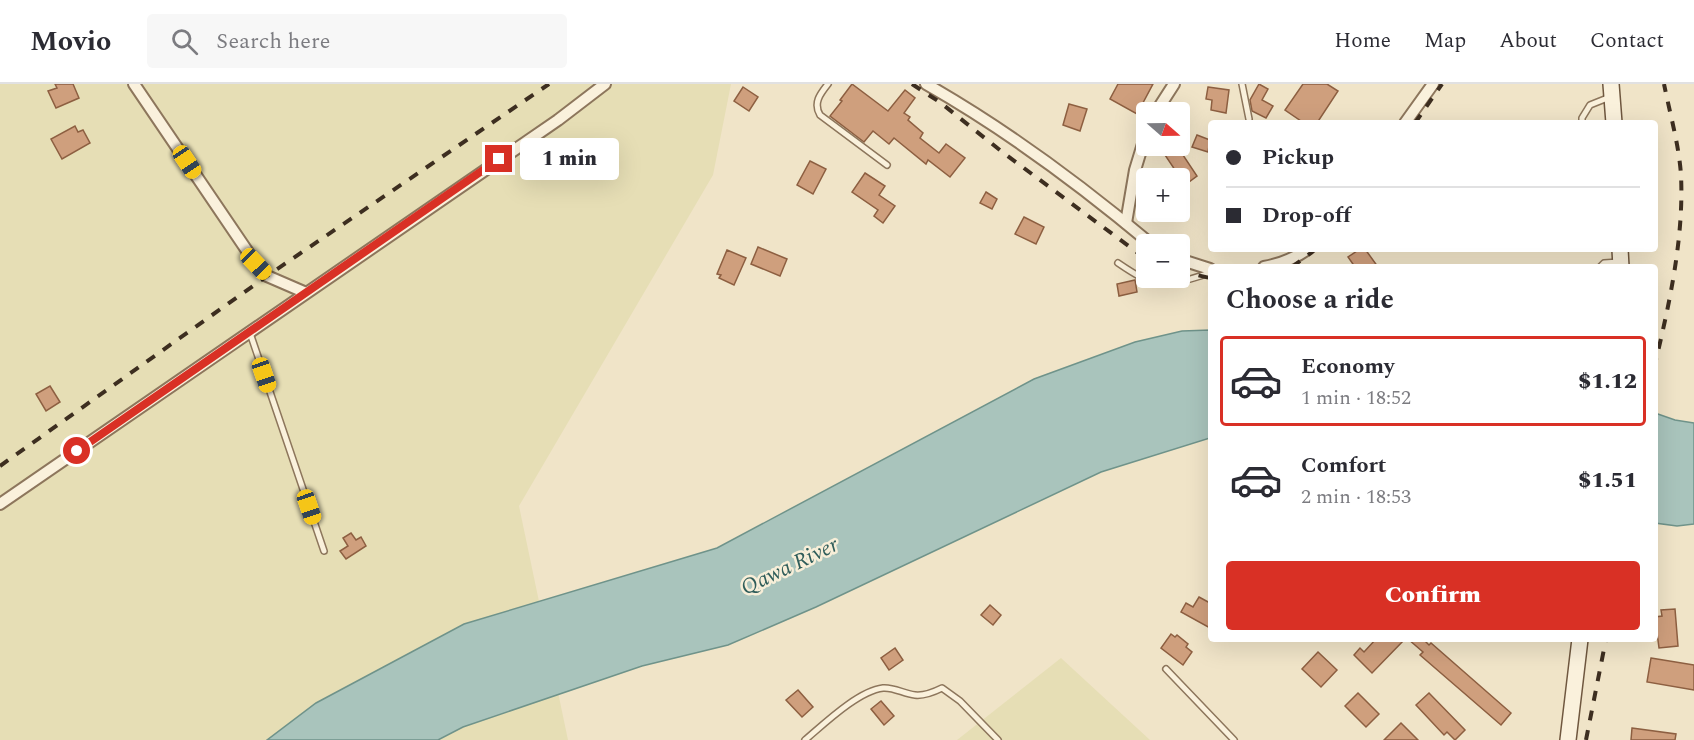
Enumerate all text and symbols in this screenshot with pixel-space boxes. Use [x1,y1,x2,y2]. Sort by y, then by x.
search box [147,14,567,68]
text: Movio [30,20,111,63]
icon: search [168,25,201,58]
text: Search here [216,25,330,58]
text: Home [1334,25,1391,57]
text: Map [1424,25,1466,57]
text: About [1499,25,1557,57]
text: Contact [1590,25,1664,57]
north arrow [1136,102,1190,156]
map controls [1136,102,1190,288]
callout: 1 min [520,138,619,180]
text: Pickup [1262,141,1334,174]
car [169,142,205,182]
text: 1 min [542,144,597,174]
route end [485,145,512,172]
button: + [1136,168,1190,222]
text: Drop-off [1262,199,1351,232]
button: − [1136,234,1190,288]
car [237,245,275,283]
text: Choose a ride [1226,279,1394,321]
text: Economy [1301,350,1394,383]
icon: car [1229,354,1283,408]
car [250,355,278,395]
text: $1.12 [1578,365,1637,398]
text: 1 min · 18:52 [1301,383,1411,413]
route start [63,437,90,464]
text: Comfort [1301,449,1386,482]
icon: car [1229,453,1283,507]
text: $1.51 [1578,464,1637,497]
text: 2 min · 18:53 [1301,482,1411,512]
car [295,487,323,527]
water label: Qawa River [735,528,845,604]
button: Confirm [1226,561,1640,630]

